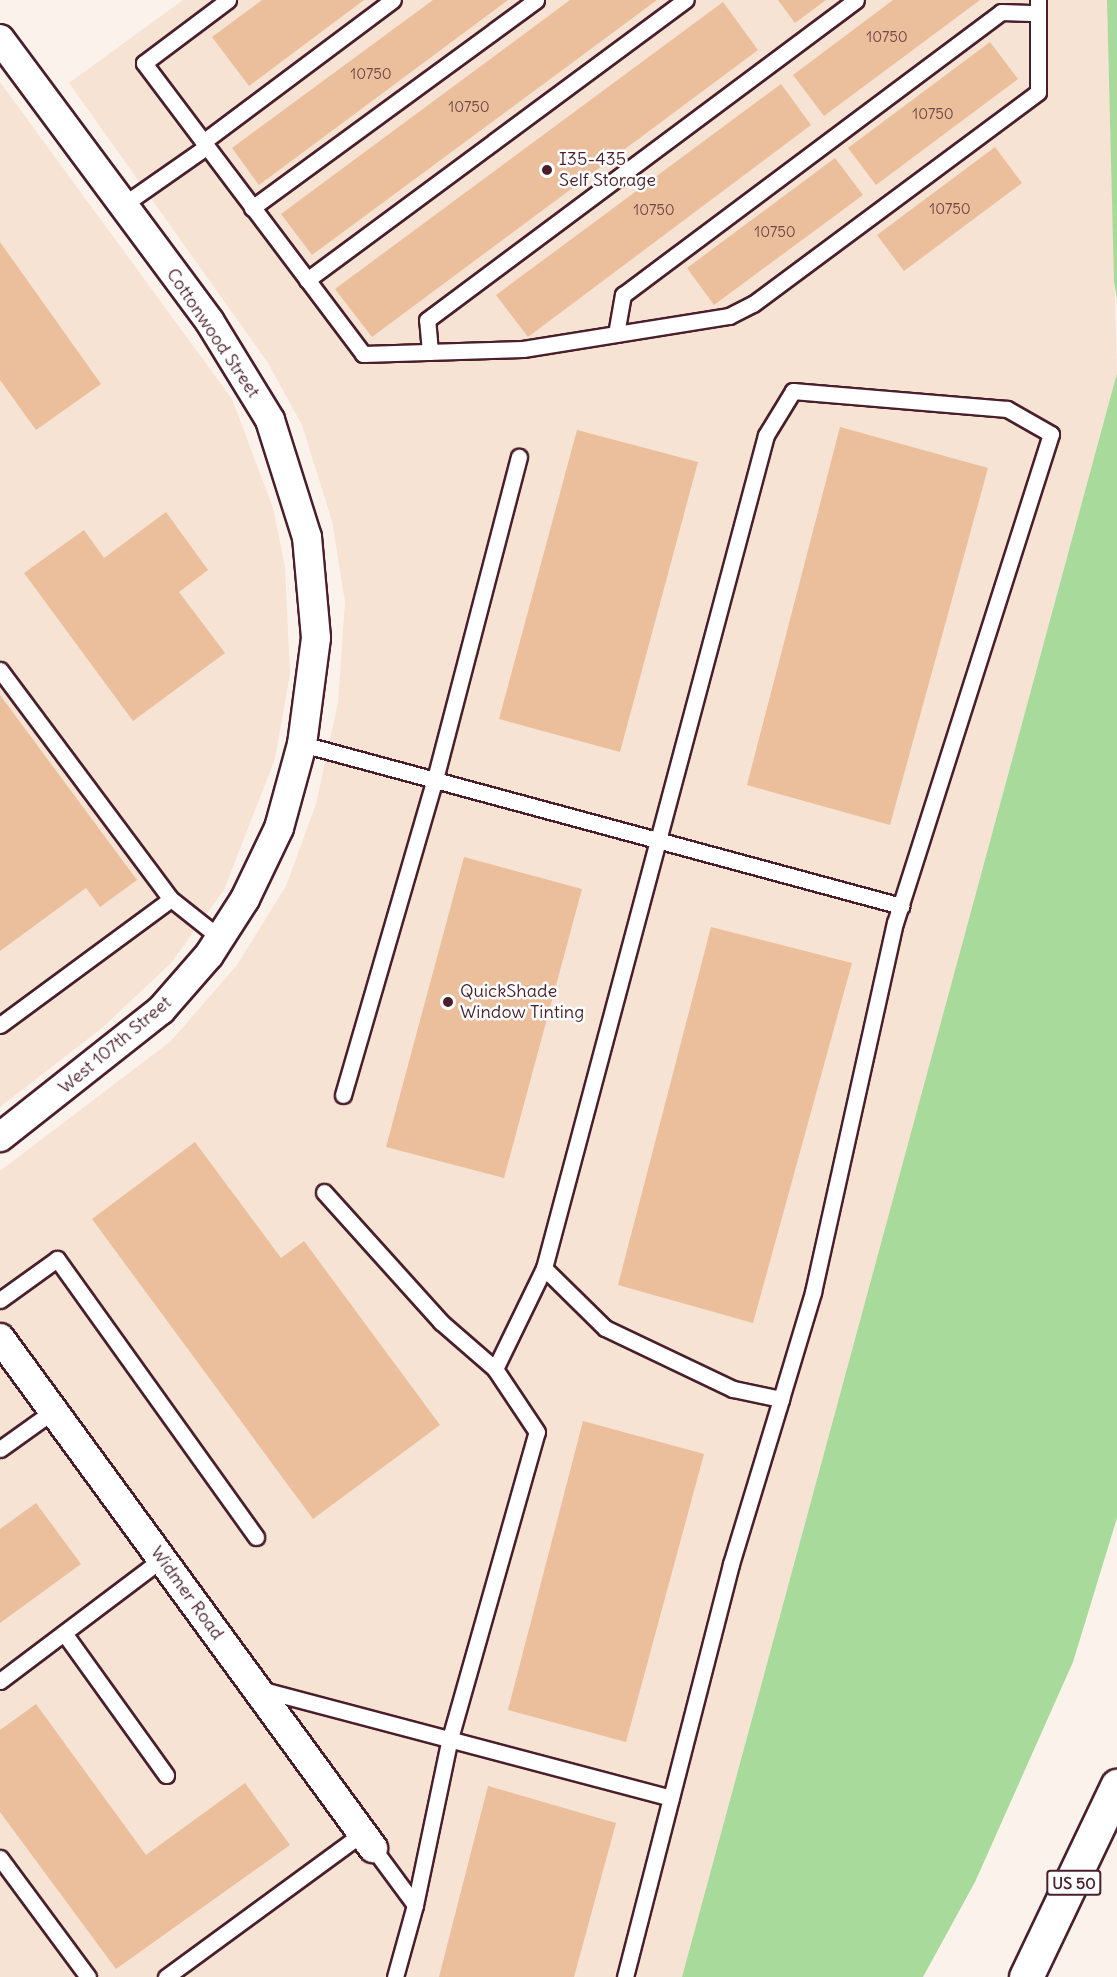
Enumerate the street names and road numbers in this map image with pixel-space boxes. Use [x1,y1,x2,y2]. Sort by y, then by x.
street label: Cottonwood Street [162,264,264,402]
street label: West 107th Street [54,992,176,1098]
street label: Widmer Road [146,1542,228,1644]
road number: US 50 [1046,1870,1102,1896]

